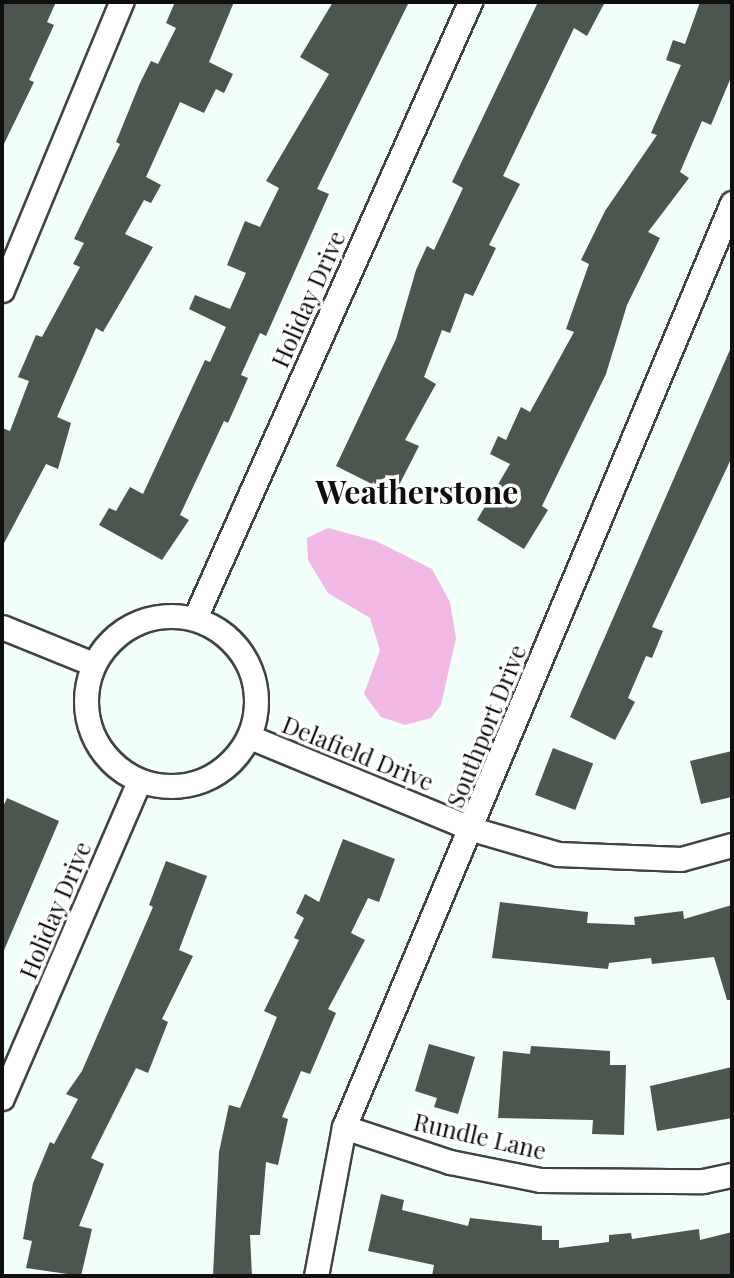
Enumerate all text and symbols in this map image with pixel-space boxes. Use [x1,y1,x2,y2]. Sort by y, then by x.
street label: Holiday Drive [265,226,351,372]
district label: Weatherstone [316,472,518,510]
street label: Southport Drive [440,640,532,812]
street label: Delafield Drive [278,710,438,796]
street label: Holiday Drive [13,837,97,983]
street label: Rundle Lane [411,1107,549,1165]

